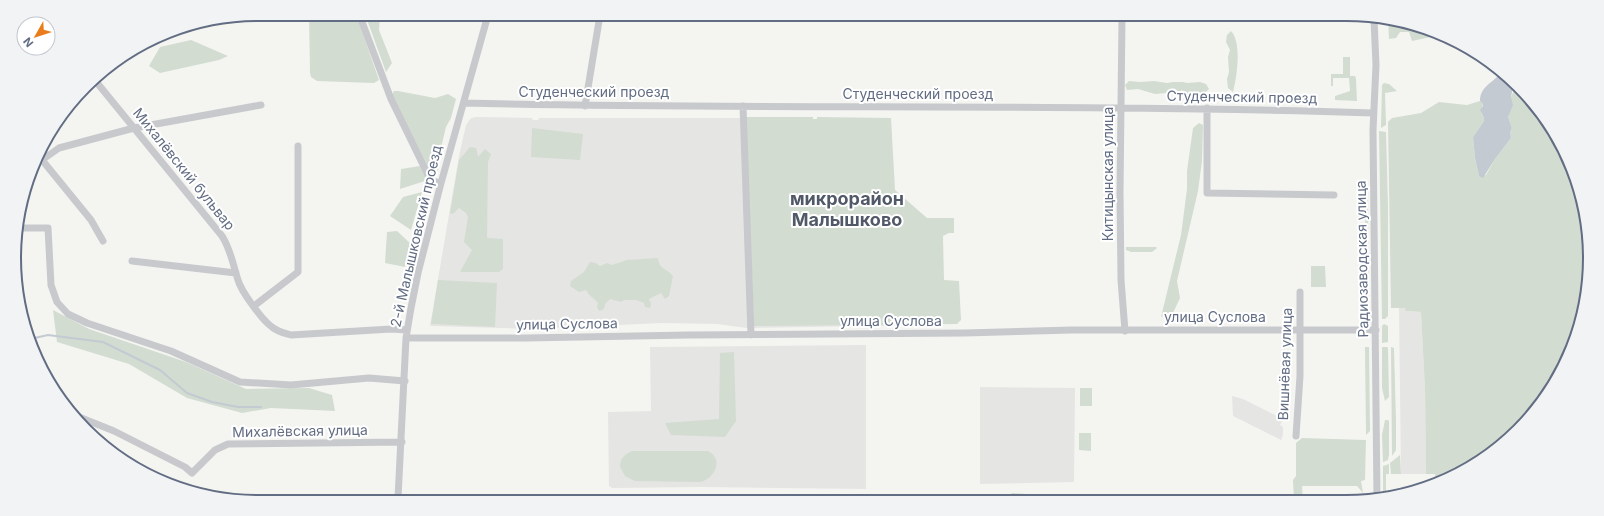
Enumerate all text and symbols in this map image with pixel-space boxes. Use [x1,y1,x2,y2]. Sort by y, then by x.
north arrow [16,16,56,56]
text: N [20,35,36,50]
street label: Студенческий проезд [519,83,670,100]
street label: Студенческий проезд [843,85,994,102]
street label: Студенческий проезд [1166,87,1318,106]
street label: Михалёвский бульвар [130,104,239,233]
street label: Китицынская улица [1099,107,1116,241]
street label: 2-й Малышковский проезд [386,143,445,329]
street label: Радиозаводская улица [1352,180,1371,338]
district label: микрорайон Малышково [790,188,904,230]
street label: Вишнёвая улица [1274,307,1295,421]
street label: улица Суслова [1164,308,1266,325]
street label: улица Суслова [840,312,942,329]
street label: улица Суслова [516,314,618,333]
street label: Михалёвская улица [232,421,368,440]

